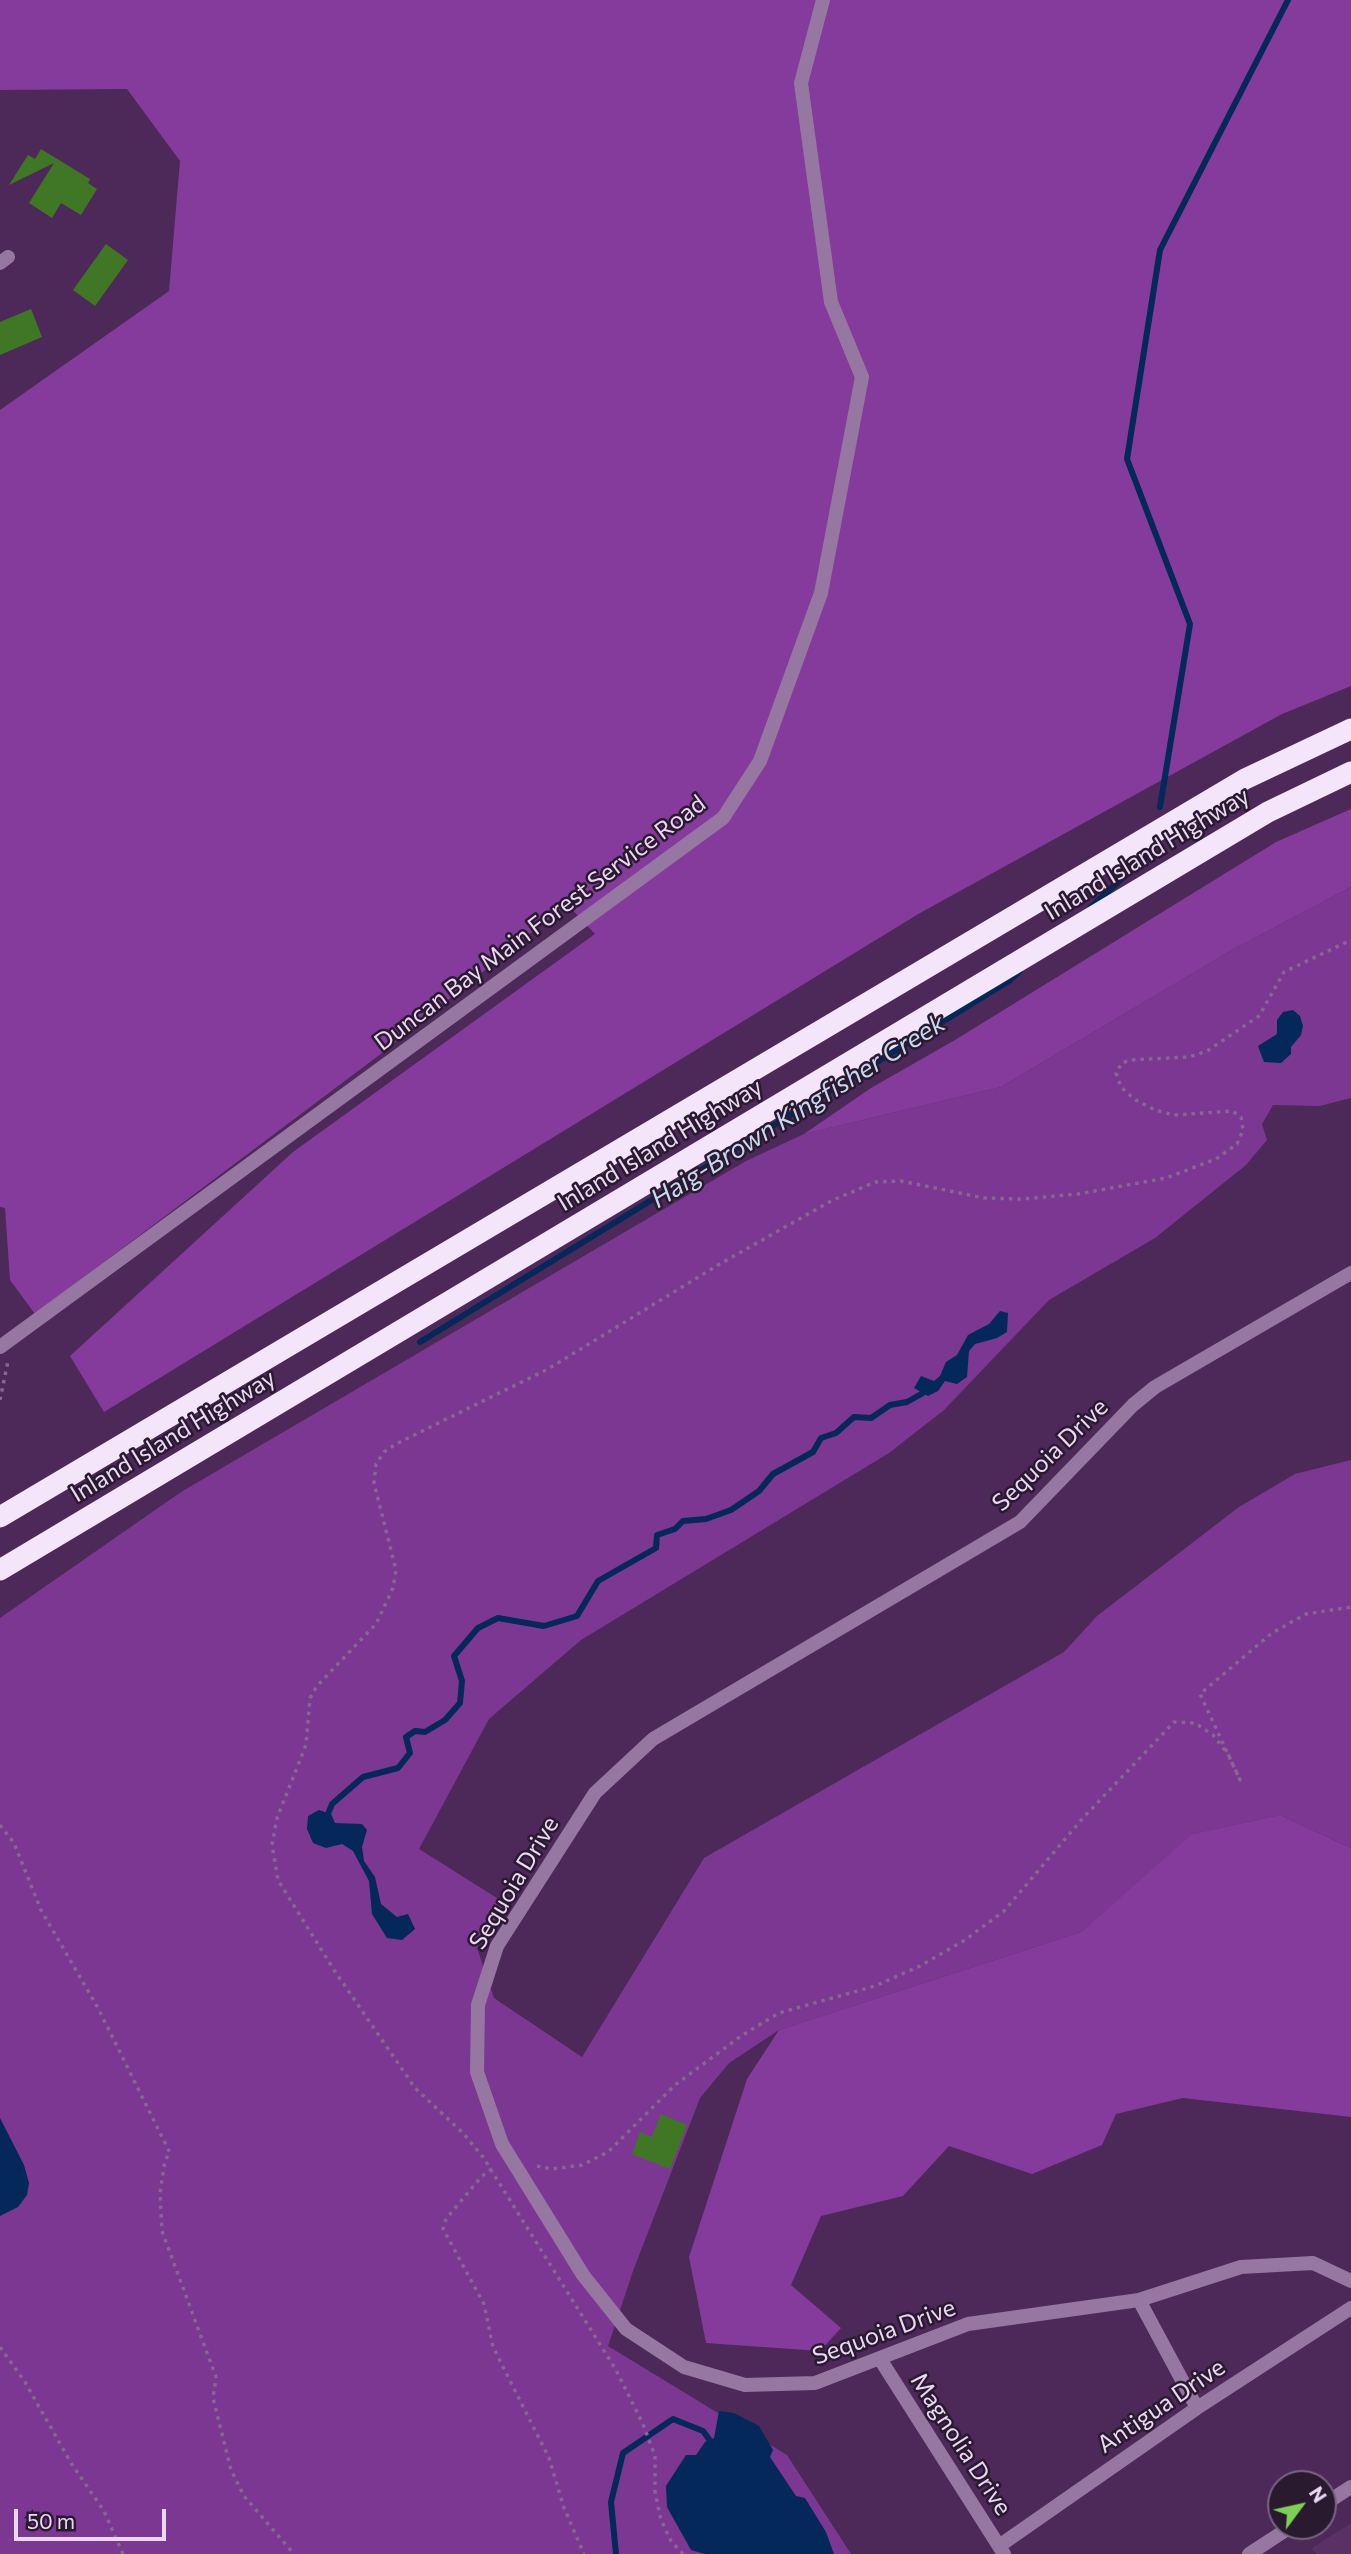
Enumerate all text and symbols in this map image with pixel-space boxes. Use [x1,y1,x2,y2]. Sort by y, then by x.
street label: Inland Island Highway [1039,781,1255,927]
street label: Duncan Bay Main Forest Service Road [369,789,711,1057]
water label: Haig-Brown Kingfisher Creek [645,1007,951,1215]
street label: Inland Island Highway [552,1072,768,1218]
street label: Inland Island Highway [65,1363,281,1509]
street label: Sequoia Drive [986,1393,1114,1517]
street label: Sequoia Drive [463,1811,565,1955]
street label: Sequoia Drive [809,2293,959,2371]
street label: Antigua Drive [1092,2353,1230,2459]
street label: Magnolia Drive [904,2367,1018,2521]
north arrow [1267,2470,1337,2540]
text: N [1305,2482,1332,2507]
scale bar [18,2494,170,2538]
text: 50 m [27,2508,75,2533]

